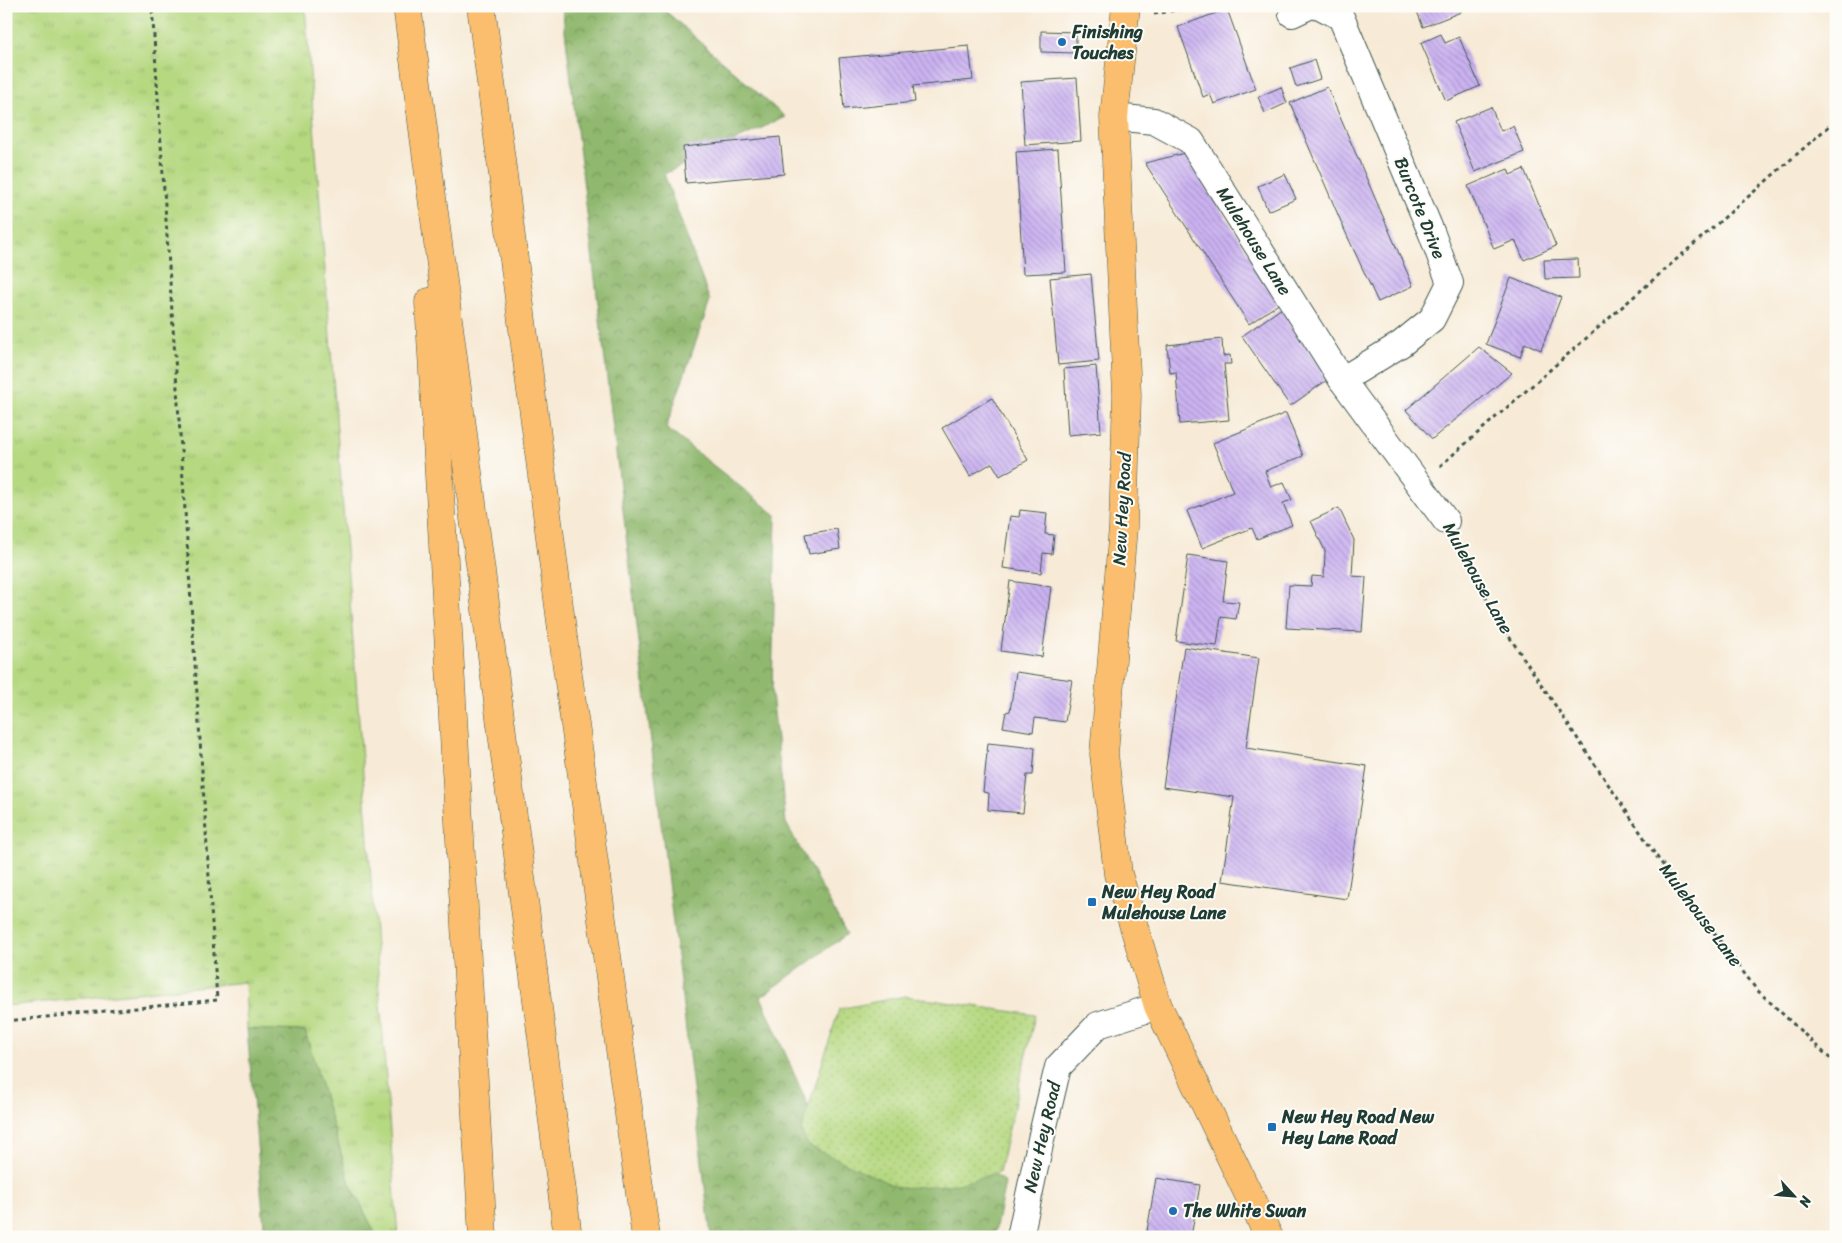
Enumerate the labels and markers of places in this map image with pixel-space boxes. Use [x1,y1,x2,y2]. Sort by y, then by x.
place label: Finishing Touches [1071,16,1143,69]
marker: Finishing Touches [1056,36,1068,48]
place label: New Hey Road Mulehouse Lane [1101,876,1227,929]
marker: New Hey Road Mulehouse Lane [1086,896,1098,908]
place label: New Hey Road New Hey Lane Road [1281,1101,1434,1154]
marker: New Hey Road New Hey Lane Road [1266,1121,1278,1133]
place label: The White Swan [1183,1195,1307,1227]
marker: The White Swan [1167,1205,1179,1217]

